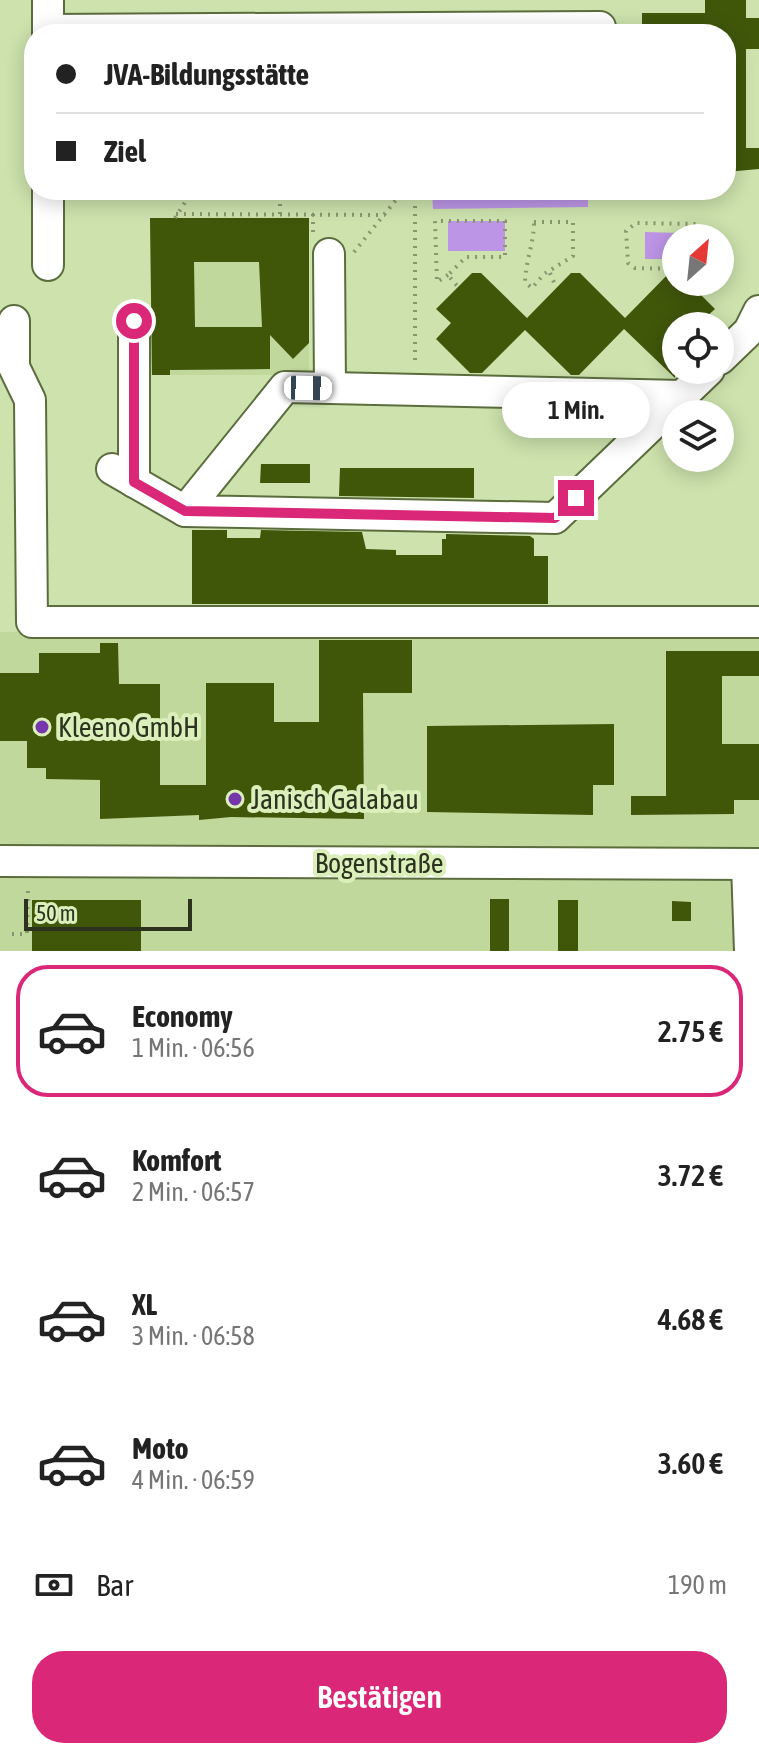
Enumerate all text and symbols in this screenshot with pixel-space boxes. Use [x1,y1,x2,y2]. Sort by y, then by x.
text: JVA-Bildungsstätte [104,57,309,91]
text: Ziel [104,134,146,168]
north arrow [662,224,734,296]
map controls [662,224,734,472]
route start [116,303,152,339]
button: locate [662,312,734,384]
car [284,376,332,400]
callout: 1 Min. [502,382,650,438]
text: 1 Min. [548,395,604,425]
button: layers [662,400,734,472]
route end [558,480,594,516]
place label: Kleeno GmbH [58,711,199,743]
marker: Kleeno GmbH [33,718,51,736]
place label: Janisch Galabau [251,783,419,815]
marker: Janisch Galabau [226,790,244,808]
street label: Bogenstraße [315,847,443,879]
scale bar [24,895,192,931]
text: 50 m [36,900,76,926]
icon: car [36,995,108,1067]
text: Economy [132,999,233,1033]
text: 2.75 € [658,1014,723,1048]
text: 1 Min. · 06:56 [132,1033,255,1063]
icon: car [36,1139,108,1211]
text: Komfort [132,1143,221,1177]
text: 3.72 € [658,1158,723,1192]
text: 2 Min. · 06:57 [132,1177,255,1207]
icon: car [36,1283,108,1355]
text: XL [132,1287,157,1321]
text: 4.68 € [658,1302,723,1336]
text: 3 Min. · 06:58 [132,1321,255,1351]
icon: car [36,1427,108,1499]
text: Moto [132,1431,189,1465]
text: 3.60 € [658,1446,723,1480]
text: 4 Min. · 06:59 [132,1465,255,1495]
icon: cash [32,1563,76,1607]
text: Bar [96,1568,133,1602]
text: 190 m [668,1570,727,1600]
button: Bestätigen [32,1651,727,1743]

